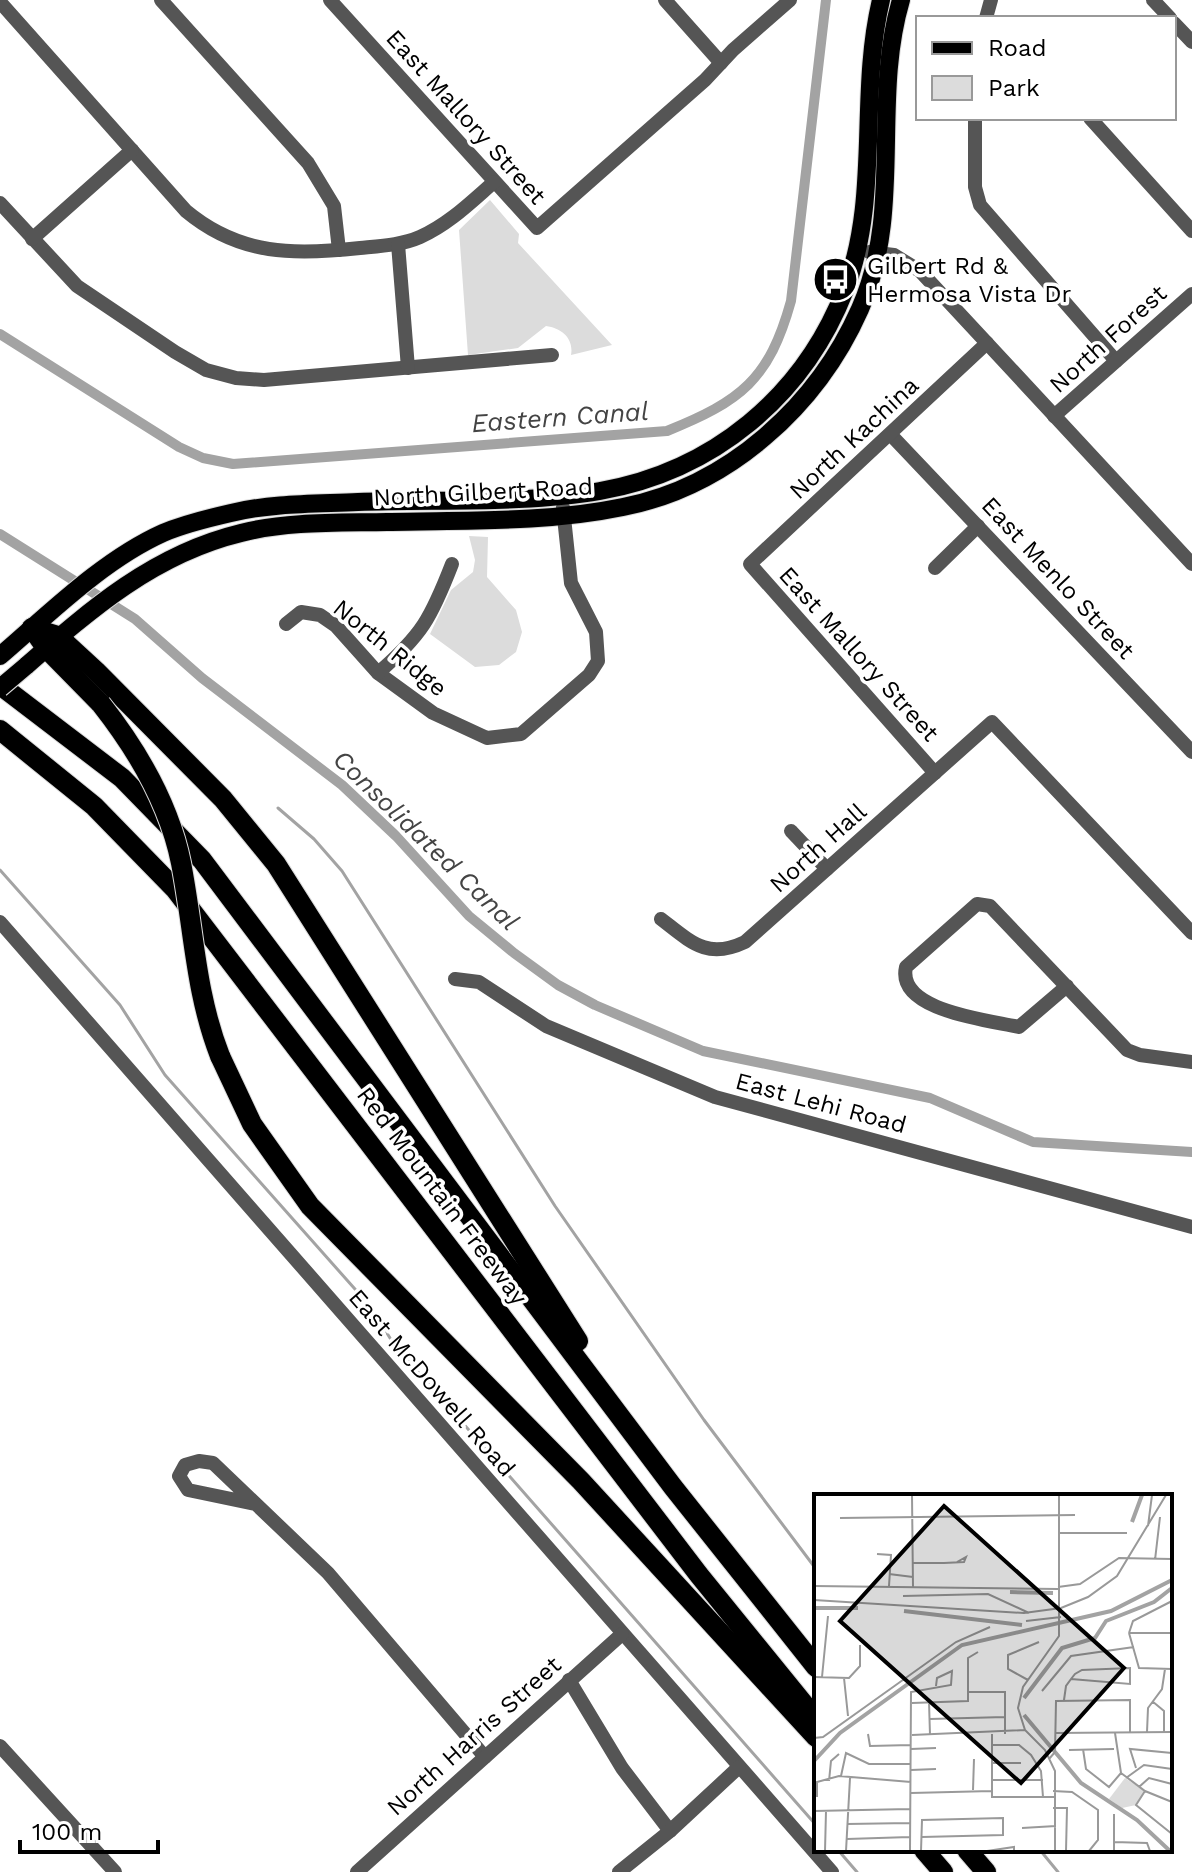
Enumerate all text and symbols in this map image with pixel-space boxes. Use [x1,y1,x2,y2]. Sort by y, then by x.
legend [916,16,1176,120]
street label: East Mallory Street [380,24,552,210]
text: Road [988,34,1047,62]
text: Park [988,74,1040,102]
place label: Gilbert Rd & Hermosa Vista Dr [867,252,1071,308]
bus stop icon: Gilbert Rd & Hermosa Vista Dr [812,256,860,304]
street label: North Forest [1044,279,1172,399]
street label: North Kachina [784,371,924,505]
water label: Eastern Canal [470,396,650,438]
street label: North Gilbert Road [372,472,594,512]
street label: East Menlo Street [976,491,1140,665]
street label: East Mallory Street [773,561,945,747]
street label: North Ridge [328,594,452,702]
water label: Consolidated Canal [327,744,525,936]
street label: North Hall [764,797,872,898]
street label: East Lehi Road [733,1067,909,1139]
street label: Red Mountain Freeway [351,1082,533,1311]
street label: East McDowell Road [343,1284,521,1482]
inset map [814,1494,1172,1852]
street label: North Harris Street [381,1651,567,1821]
scale bar [20,1804,158,1854]
text: 100 m [32,1818,102,1846]

